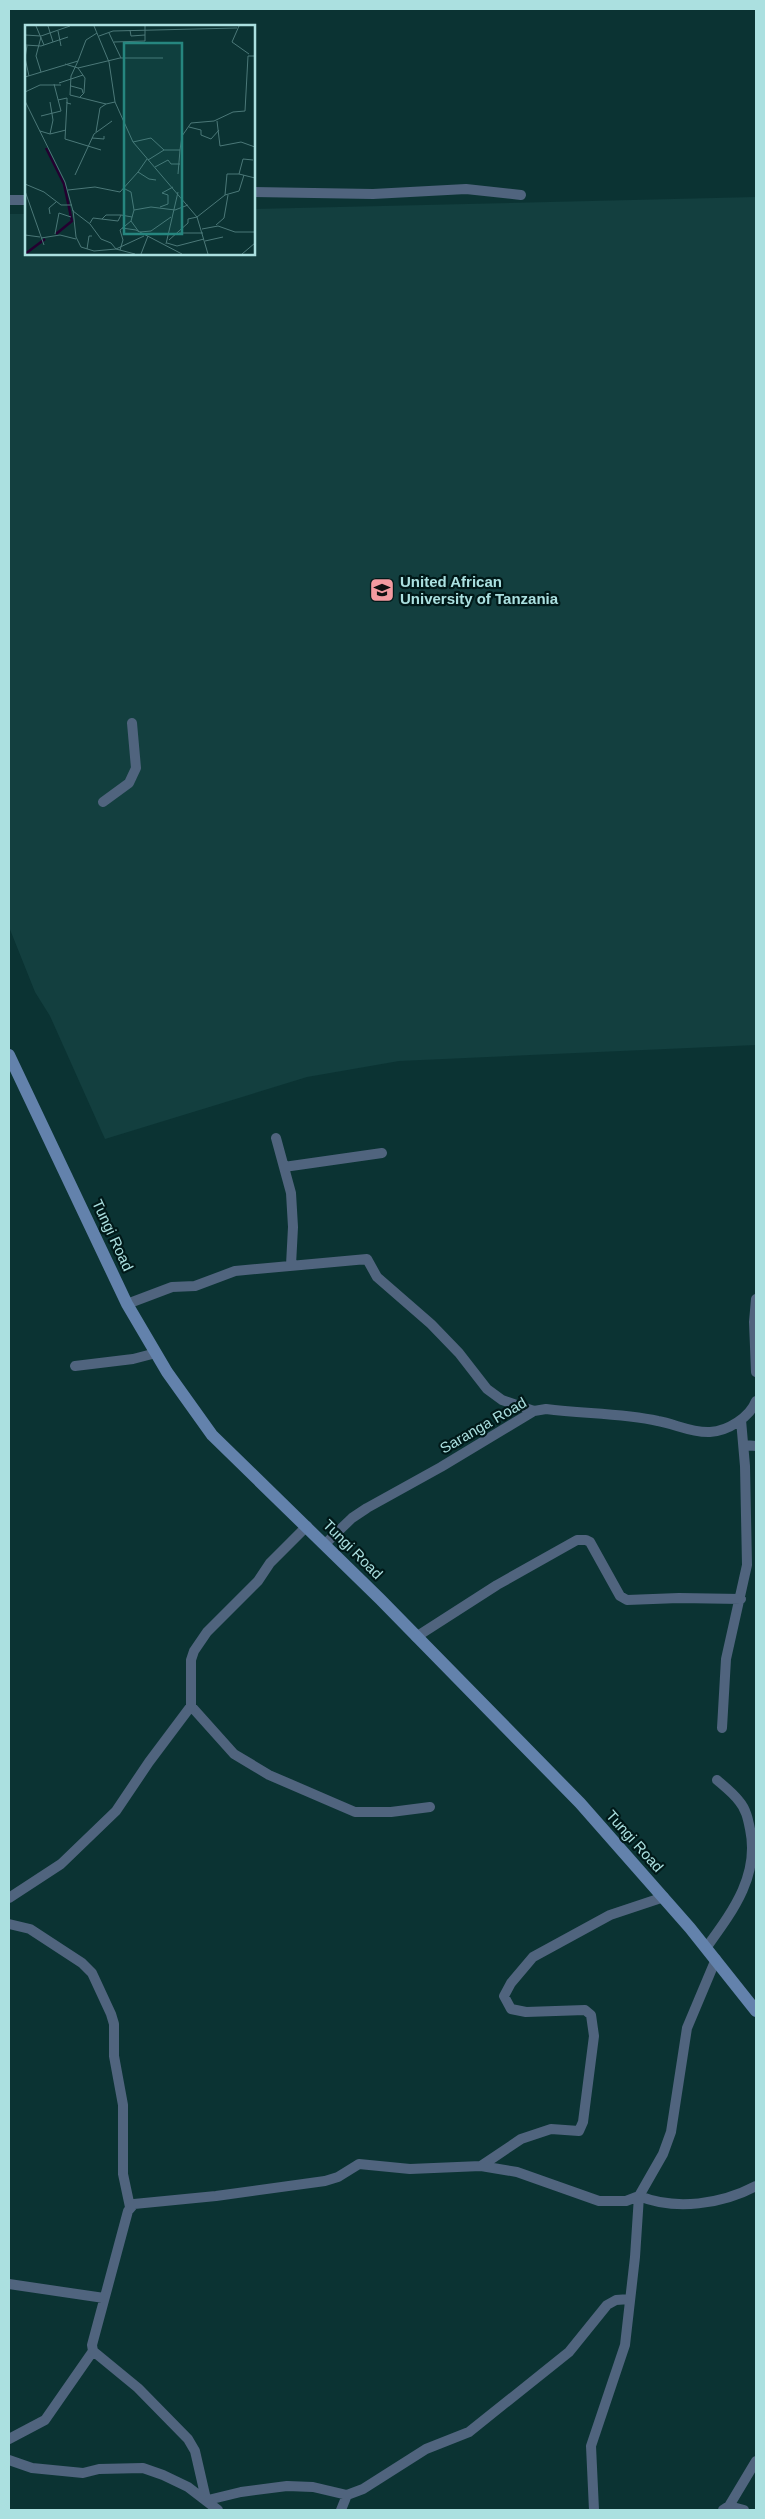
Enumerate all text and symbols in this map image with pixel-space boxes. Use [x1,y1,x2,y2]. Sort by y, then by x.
inset map [25,25,255,255]
place label: United African University of Tanzania [400,573,559,607]
school or university icon: United African University of Tanzania [369,577,395,603]
street label: Tungi Road [89,1197,137,1273]
street label: Saranga Road [437,1393,529,1457]
street label: Tungi Road [320,1516,386,1582]
street label: Tungi Road [603,1807,667,1875]

